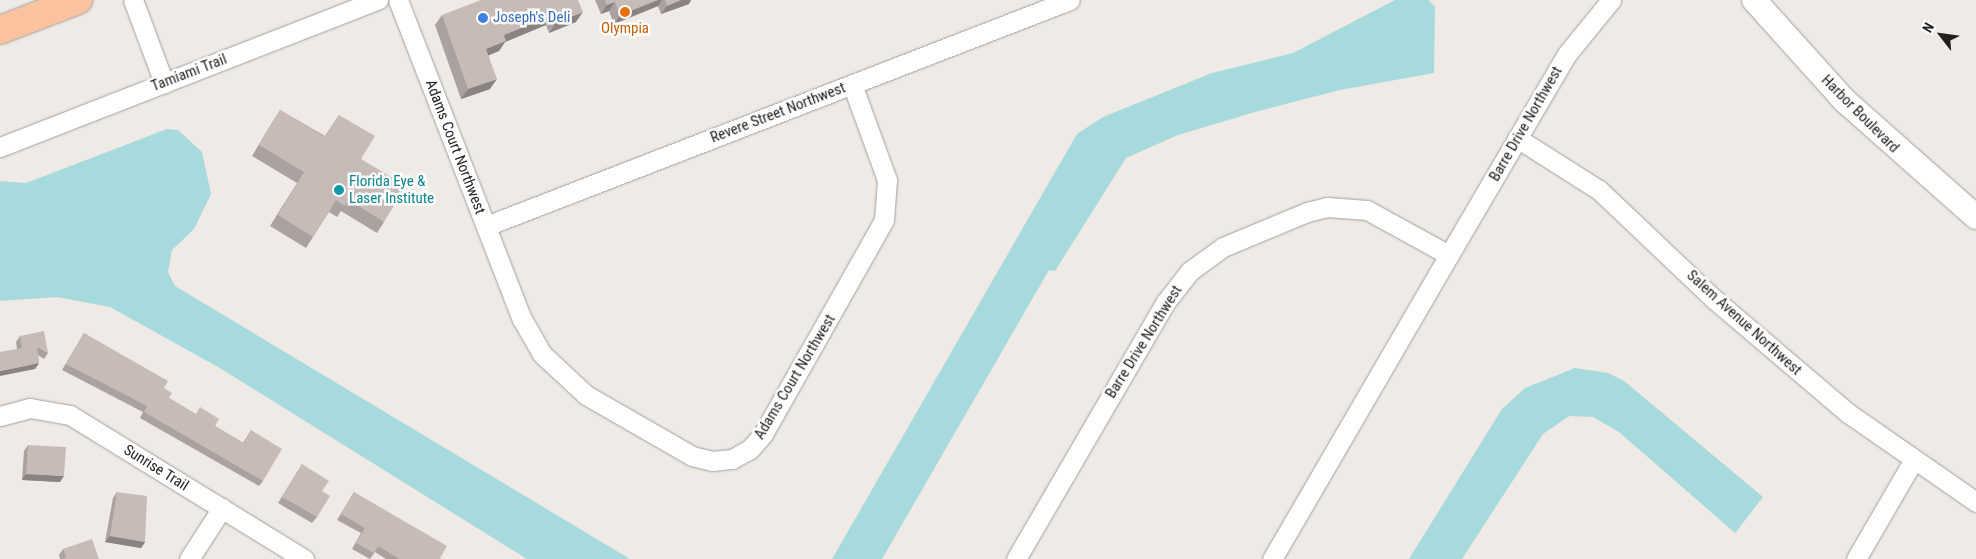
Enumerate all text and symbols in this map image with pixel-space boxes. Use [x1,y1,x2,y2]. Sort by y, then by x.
marker: Olympia [619,6,631,18]
place label: Joseph's Deli [493,9,570,27]
north arrow [1916,10,1966,60]
marker: Joseph's Deli [477,12,489,24]
place label: Olympia [601,20,649,38]
text: N [1919,20,1937,35]
street label: Tamiami Trail [148,50,230,96]
street label: Barre Drive Northwest [1486,63,1566,185]
street label: Harbor Boulevard [1817,71,1903,157]
street label: Adams Court Northwest [421,77,489,217]
street label: Revere Street Northwest [708,79,848,147]
place label: Florida Eye & Laser Institute [349,172,434,207]
marker: Florida Eye & Laser Institute [333,184,345,196]
street label: Salem Avenue Northwest [1683,267,1805,379]
street label: Barre Drive Northwest [1102,282,1186,402]
street label: Adams Court Northwest [751,311,839,443]
street label: Sunrise Trail [120,441,192,495]

